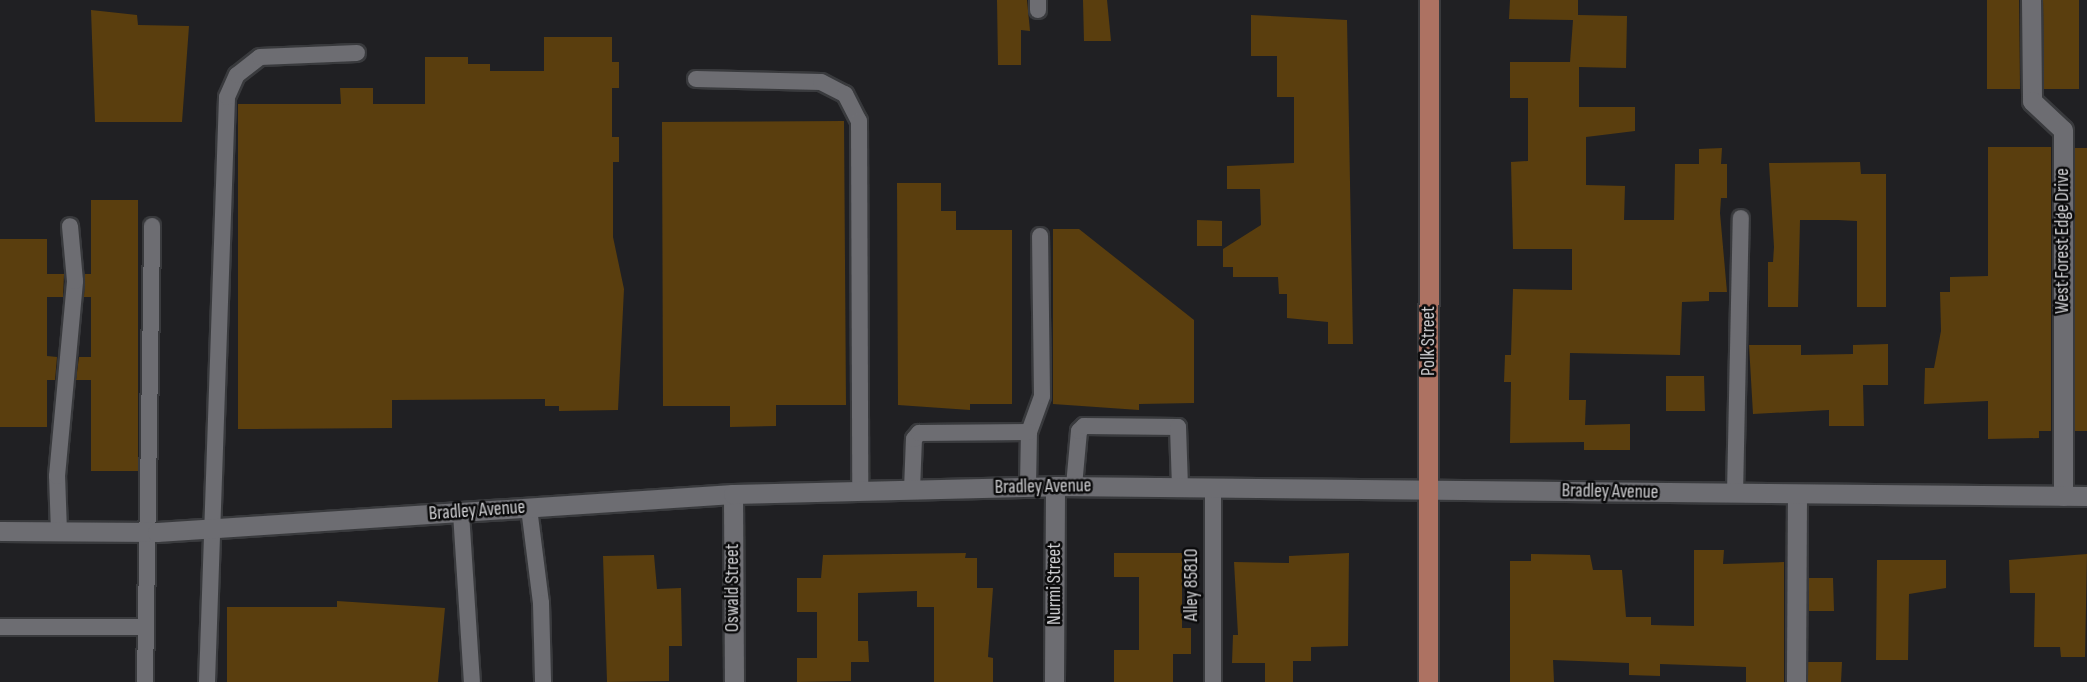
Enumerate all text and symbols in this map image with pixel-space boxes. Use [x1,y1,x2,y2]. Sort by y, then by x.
street label: West Forest Edge Drive [2052,168,2074,314]
street label: Polk Street [1418,306,1440,376]
street label: Bradley Avenue [994,475,1092,499]
street label: Bradley Avenue [1561,480,1659,504]
street label: Bradley Avenue [428,496,526,526]
street label: Nurmi Street [1044,543,1066,625]
street label: Oswald Street [722,544,744,632]
street label: Alley 85810 [1181,549,1203,621]

